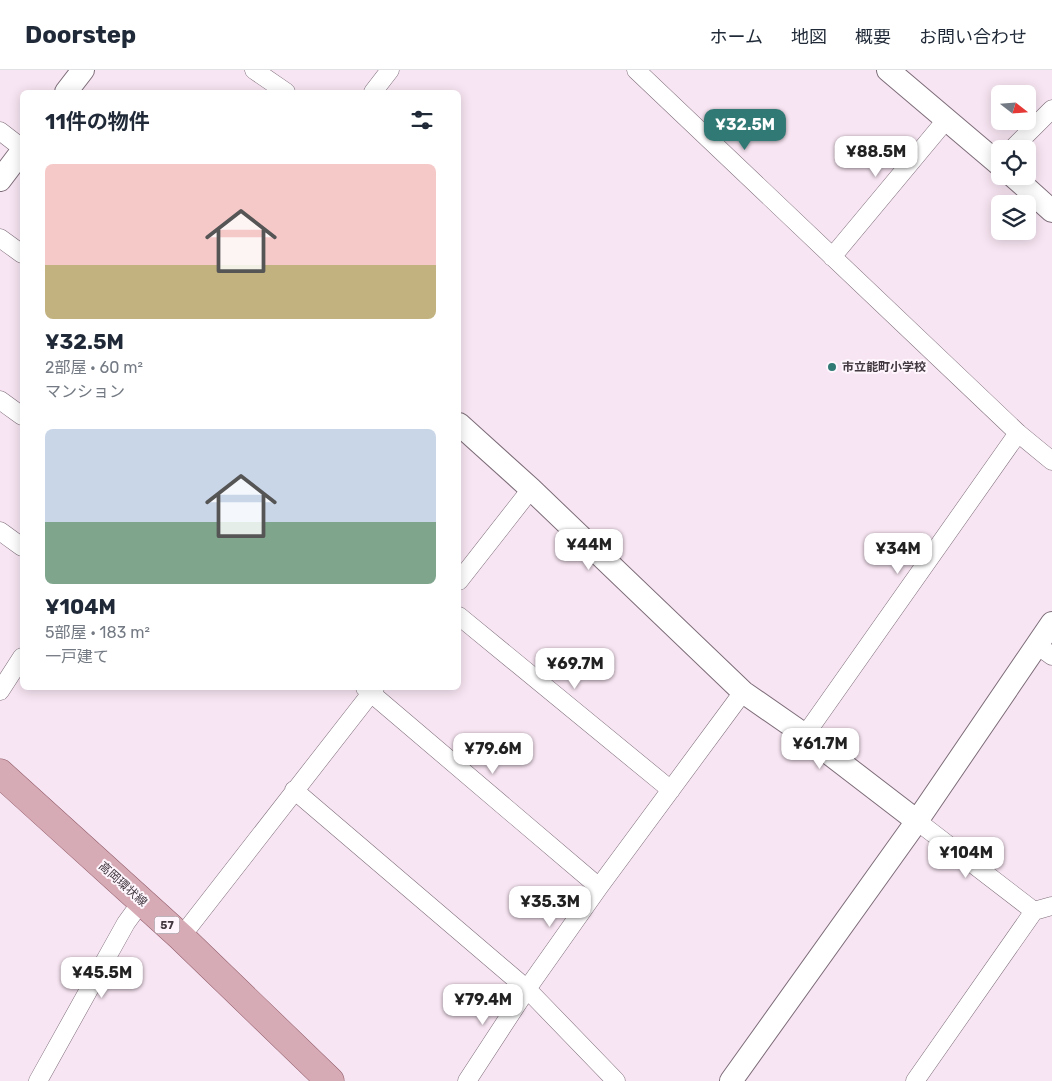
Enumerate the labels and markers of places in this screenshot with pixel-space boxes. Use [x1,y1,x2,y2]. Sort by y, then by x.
pin: ¥32.5M [704,108,786,151]
pin: ¥88.5M [835,136,917,178]
place label: 市立能町小学校 [842,360,926,374]
marker: 市立能町小学校 [826,361,838,373]
pin: ¥44M [559,528,619,571]
pin: ¥34M [868,532,928,575]
pin: ¥69.7M [534,648,616,690]
pin: ¥61.7M [779,728,861,770]
pin: ¥79.6M [452,732,534,775]
pin: ¥104M [931,836,1001,879]
pin: ¥35.3M [509,886,591,928]
pin: ¥45.5M [61,956,143,999]
pin: ¥79.4M [442,984,524,1026]

